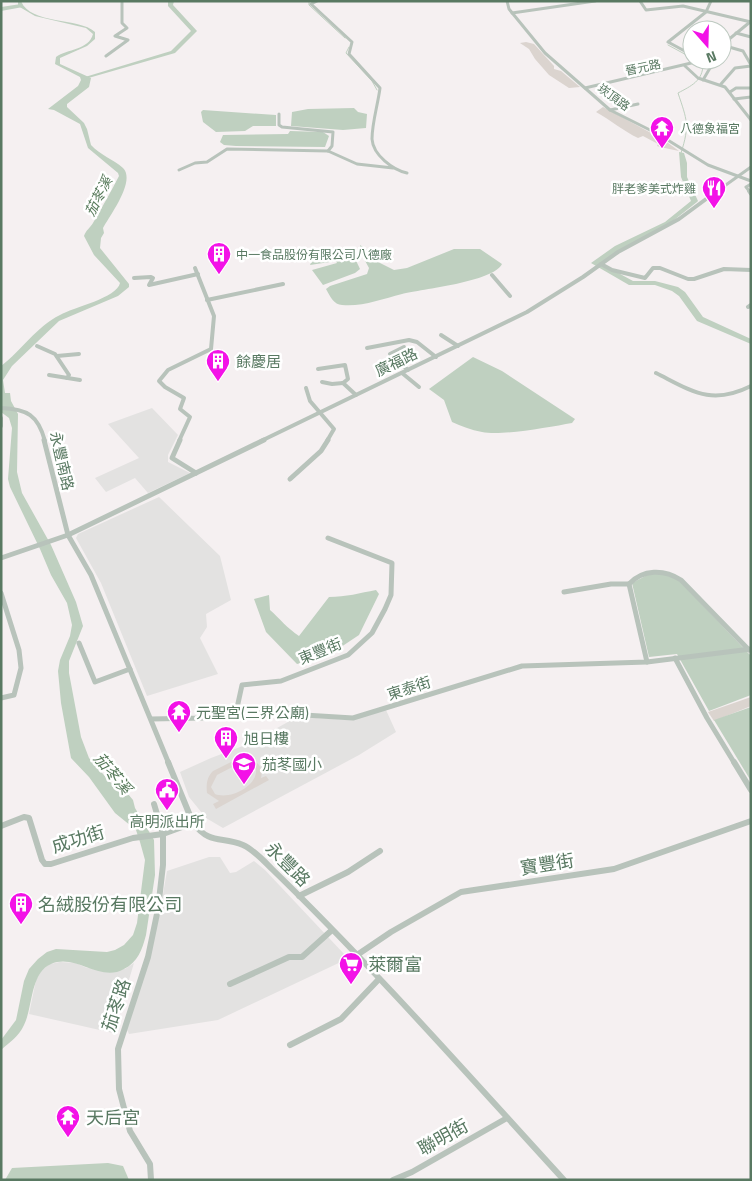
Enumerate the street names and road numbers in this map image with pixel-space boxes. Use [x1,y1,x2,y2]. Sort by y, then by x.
street label: 晉元路 [623,54,663,80]
street label: 崁頂路 [594,79,634,115]
street label: 廣福路 [371,342,421,382]
street label: 永豐南路 [44,429,80,493]
street label: 東豐街 [295,632,345,670]
street label: 東泰街 [384,670,434,706]
street label: 成功街 [48,818,108,860]
street label: 永豐路 [259,835,317,893]
street label: 寶豐街 [518,846,576,882]
street label: 茄苳路 [95,975,137,1035]
street label: 聯明街 [413,1112,473,1162]

